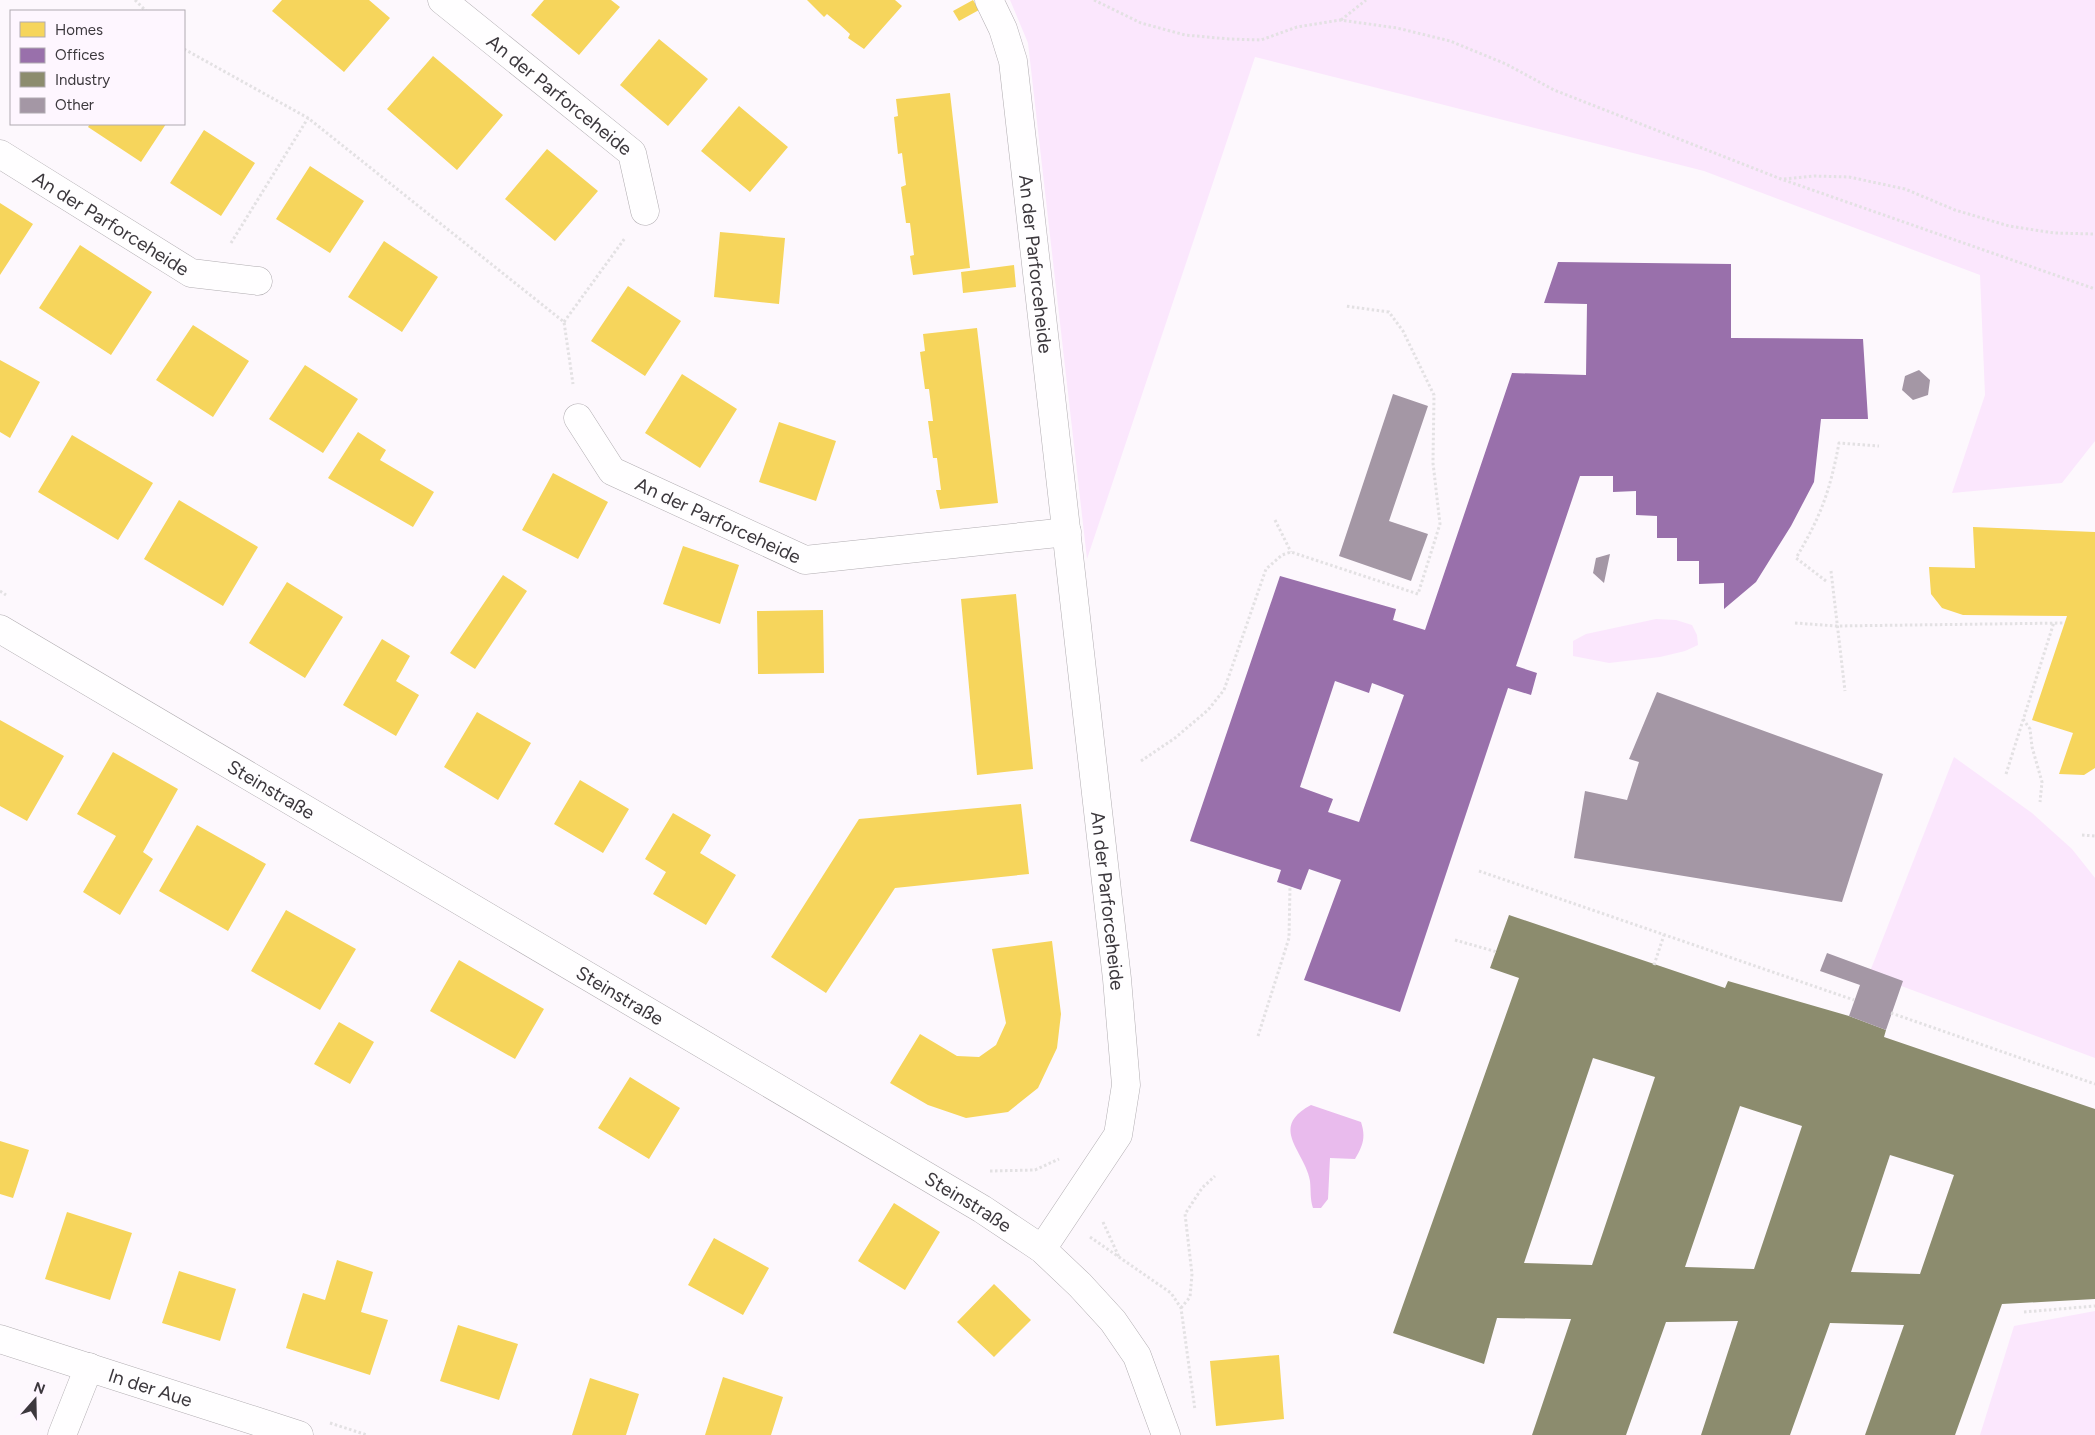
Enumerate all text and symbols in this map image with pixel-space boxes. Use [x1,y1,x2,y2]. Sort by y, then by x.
legend [10,10,185,125]
text: Homes [55,21,103,39]
street label: An der Parforceheide [482,29,637,160]
text: Offices [55,46,105,64]
text: Industry [55,71,110,89]
text: Other [55,96,94,114]
street label: An der Parforceheide [29,166,194,281]
street label: An der Parforceheide [1014,173,1058,355]
street label: An der Parforceheide [632,472,805,568]
street label: Steinstraße [223,755,319,824]
street label: An der Parforceheide [1087,810,1129,991]
street label: Steinstraße [572,960,668,1030]
street label: Steinstraße [921,1166,1016,1237]
street label: In der Aue [106,1363,195,1412]
north arrow [10,1375,60,1425]
text: N [31,1378,47,1398]

